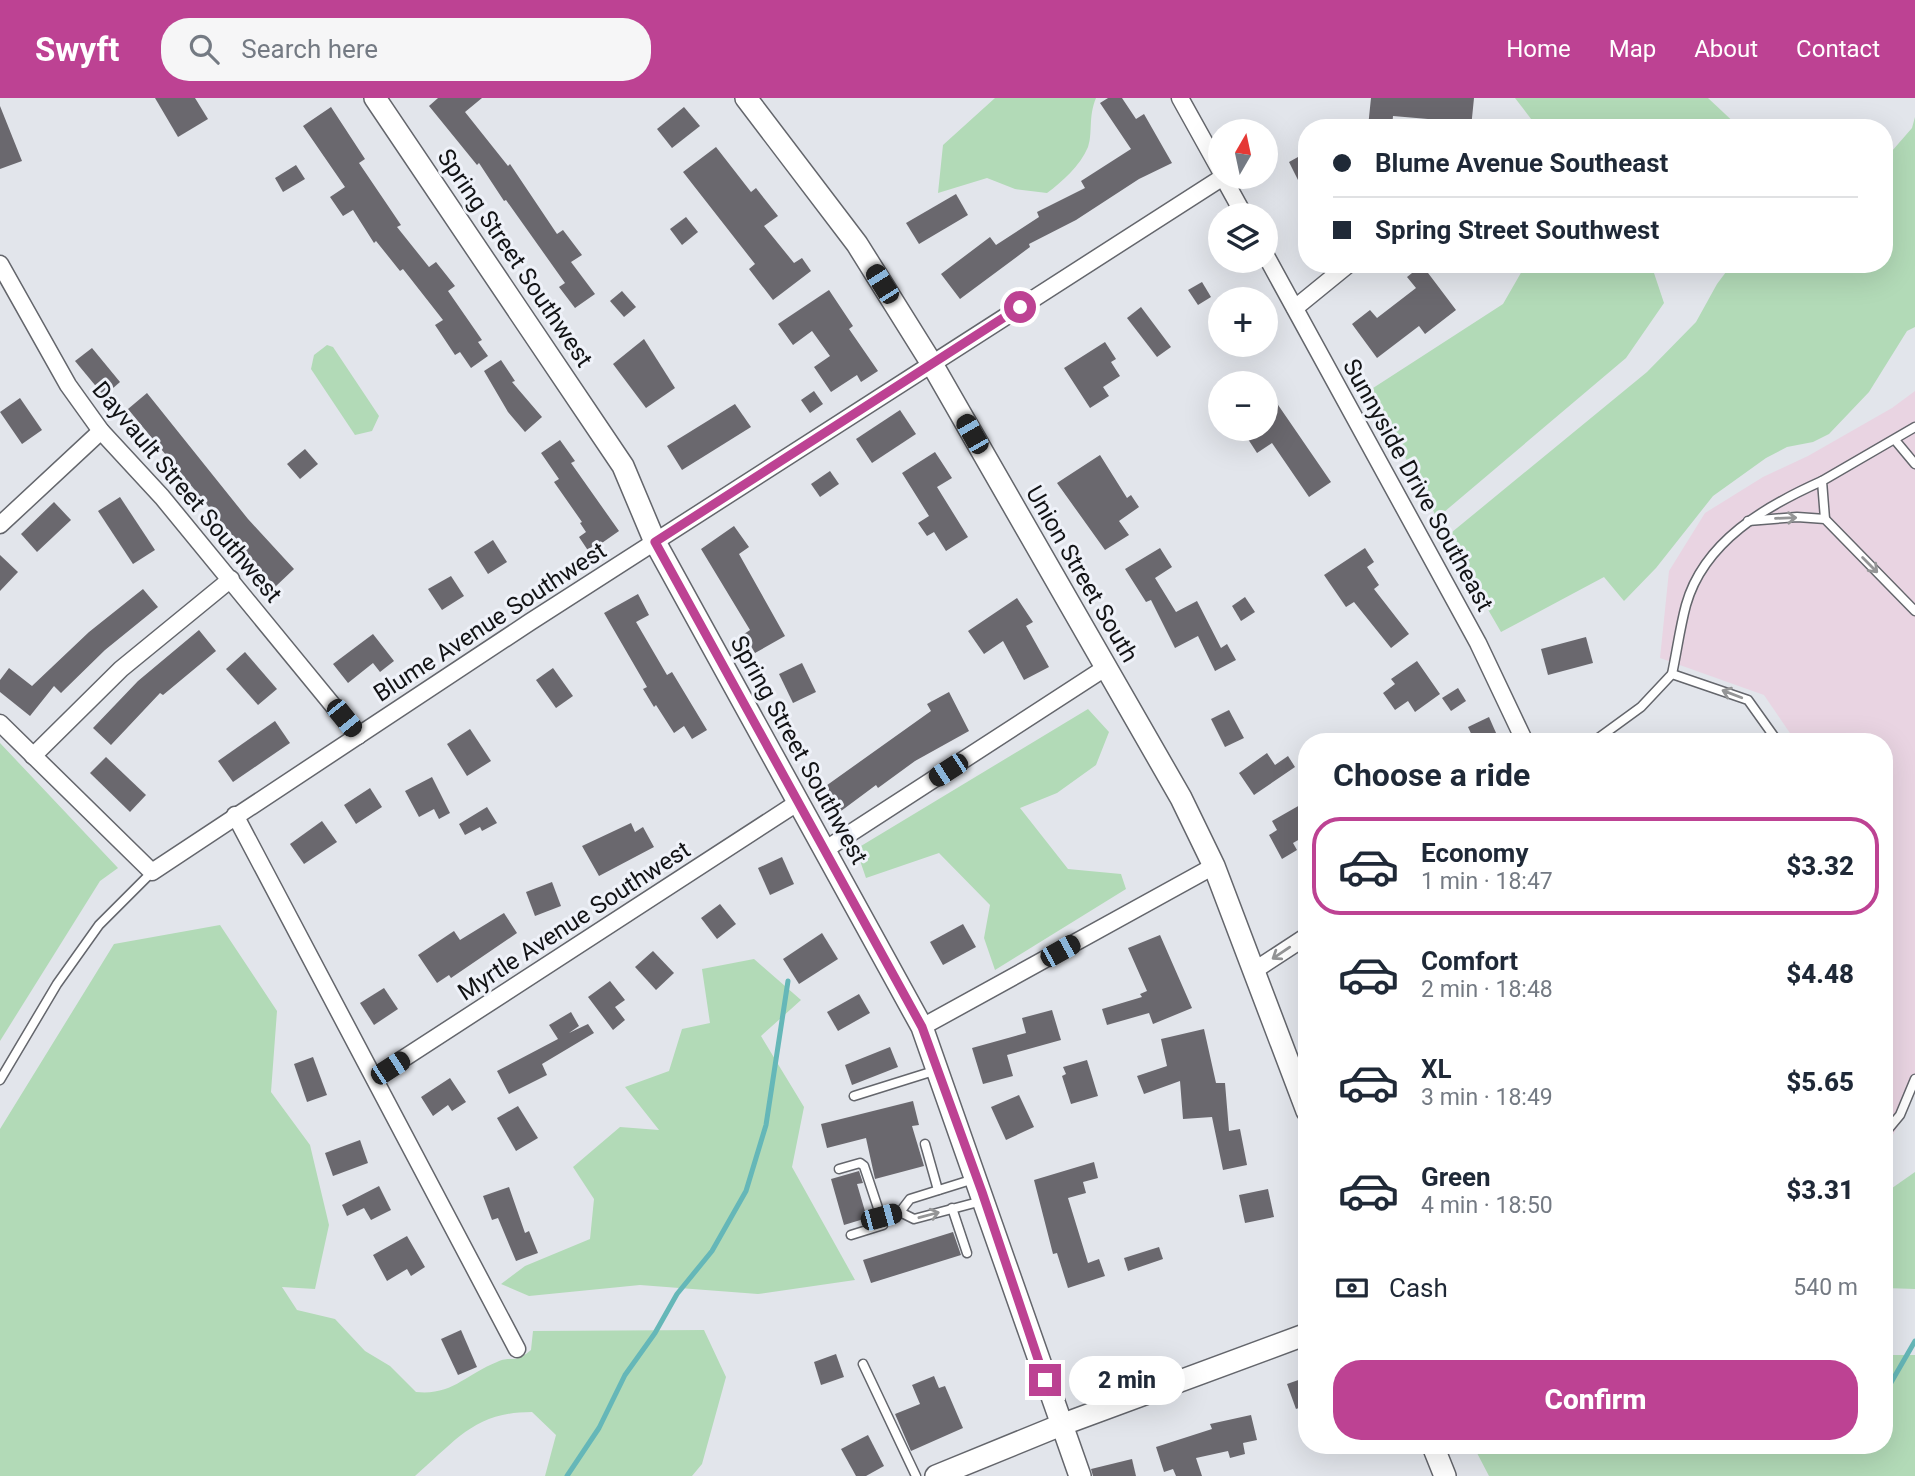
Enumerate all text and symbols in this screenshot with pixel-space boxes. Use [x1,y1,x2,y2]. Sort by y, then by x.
search box [161,18,651,81]
text: Swyft [35,30,119,69]
icon: search [185,30,223,68]
text: Search here [241,34,378,64]
text: Home [1506,35,1571,63]
text: Map [1609,35,1656,63]
text: About [1694,35,1758,63]
text: Contact [1796,35,1880,63]
north arrow [1208,119,1278,189]
map controls [1208,119,1278,441]
street label: Spring Street Southwest [432,144,599,372]
text: Blume Avenue Southeast [1375,148,1668,178]
button: layers [1208,203,1278,273]
text: Spring Street Southwest [1375,215,1659,245]
car [862,261,903,307]
button: + [1208,287,1278,357]
route start [1004,291,1036,323]
street label: Sunnyside Drive Southeast [1337,354,1499,616]
button: − [1208,371,1278,441]
street label: Dayvault Street Southwest [86,376,288,608]
car [953,411,992,457]
street label: Union Street South [1020,481,1144,667]
one-way arrow [1774,511,1797,524]
street label: Blume Avenue Southwest [369,536,612,708]
one-way arrow [1861,556,1878,573]
street label: Spring Street Southwest [724,631,874,869]
one-way arrow [1721,687,1743,700]
car [323,695,366,741]
car [925,750,972,790]
text: Choose a ride [1333,756,1530,794]
street label: Myrtle Avenue Southwest [453,835,695,1007]
icon: car [1337,835,1400,898]
text: Economy [1421,838,1528,868]
text: $3.32 [1786,851,1854,881]
text: 1 min · 18:47 [1421,868,1553,895]
car [1037,932,1084,970]
icon: car [1337,943,1400,1006]
one-way arrow [1272,946,1291,960]
text: Comfort [1421,946,1518,976]
text: $4.48 [1786,959,1854,989]
text: 2 min · 18:48 [1421,976,1553,1003]
car [367,1048,414,1088]
icon: car [1337,1051,1400,1114]
text: XL [1421,1054,1452,1084]
text: $5.65 [1786,1067,1854,1097]
text: 3 min · 18:49 [1421,1084,1553,1111]
icon: car [1337,1159,1400,1222]
text: Green [1421,1162,1491,1192]
text: $3.31 [1786,1175,1854,1205]
text: 4 min · 18:50 [1421,1192,1553,1219]
car [858,1201,905,1233]
one-way arrow [917,1208,940,1221]
icon: cash [1333,1269,1371,1307]
text: Cash [1389,1273,1448,1303]
text: 540 m [1793,1274,1858,1301]
callout: 2 min [1070,1356,1185,1404]
button: Confirm [1333,1360,1858,1440]
route end [1029,1364,1061,1396]
text: 2 min [1098,1367,1156,1394]

